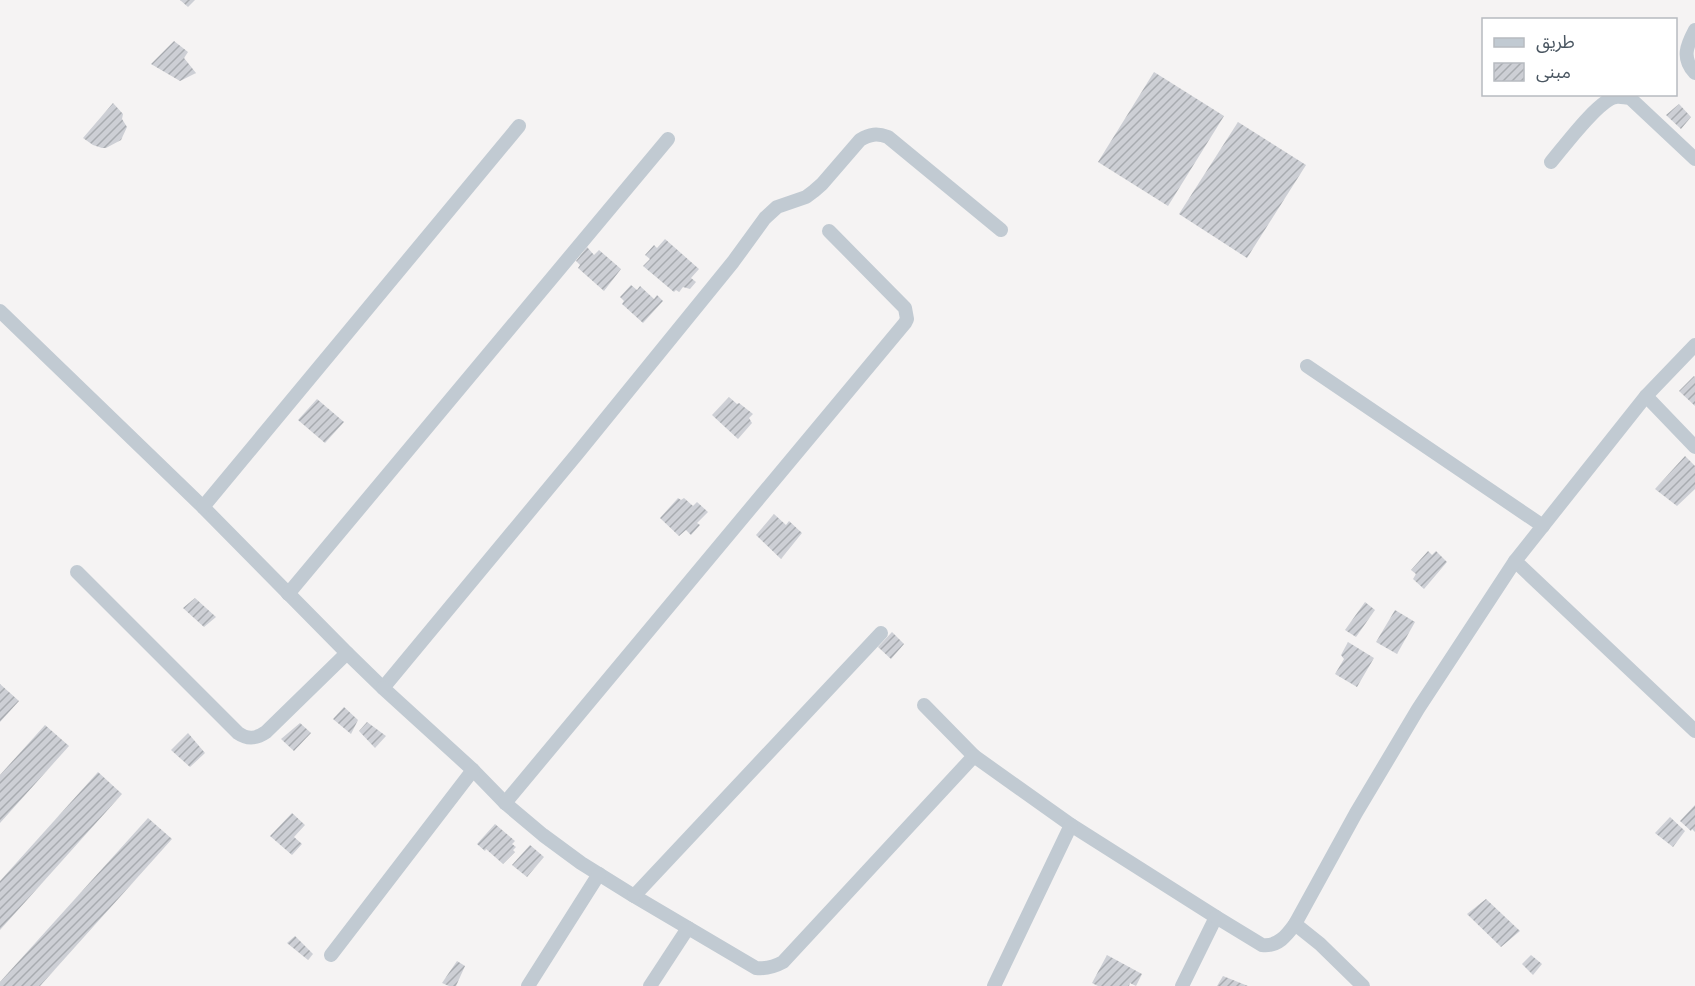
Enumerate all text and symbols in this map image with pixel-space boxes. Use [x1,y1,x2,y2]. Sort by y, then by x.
legend [1482,18,1677,96]
text: طريق [1536,32,1575,53]
text: مبنى [1536,62,1571,83]

